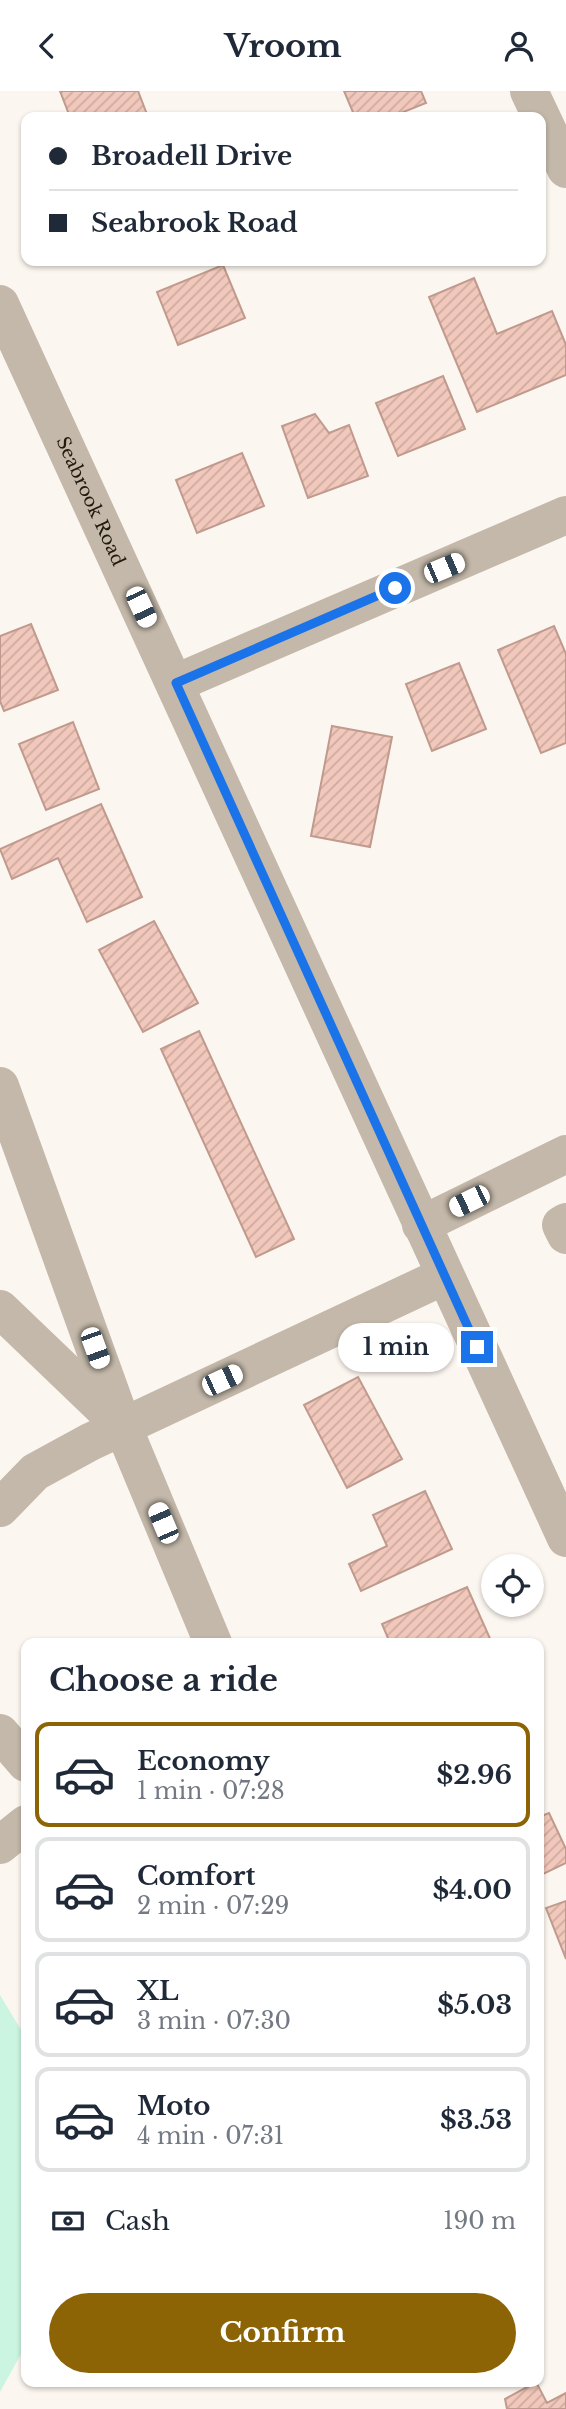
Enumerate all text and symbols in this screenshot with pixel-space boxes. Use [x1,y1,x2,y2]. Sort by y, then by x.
text: Vroom [224,26,342,66]
icon: back [28,27,66,65]
icon: person [500,27,538,65]
text: Broadell Drive [91,140,292,172]
text: Seabrook Road [91,207,298,239]
street label: Seabrook Road [51,433,130,569]
car [421,550,468,586]
route start [379,572,411,604]
car [123,584,160,630]
car [446,1182,493,1220]
callout: 1 min [337,1323,452,1371]
car [78,1325,113,1371]
route end [461,1331,493,1363]
text: 1 min [363,1333,429,1361]
car [199,1362,246,1398]
car [146,1500,181,1546]
map controls [481,1554,544,1617]
button: locate [481,1554,544,1617]
text: Choose a ride [49,1660,278,1700]
icon: car [53,1743,116,1806]
text: Economy [137,1745,270,1777]
text: $2.96 [437,1759,512,1791]
text: 1 min · 07:28 [137,1777,285,1805]
icon: car [53,1858,116,1921]
text: Comfort [137,1860,255,1892]
text: $4.00 [432,1874,512,1906]
text: 2 min · 07:29 [137,1892,289,1920]
icon: car [53,1973,116,2036]
text: XL [137,1975,179,2007]
text: $5.03 [437,1989,512,2021]
text: 3 min · 07:30 [137,2007,291,2035]
icon: car [53,2088,116,2151]
text: Moto [137,2090,210,2122]
text: $3.53 [440,2104,512,2136]
text: 4 min · 07:31 [137,2122,284,2150]
icon: cash [49,2202,87,2240]
text: Cash [105,2205,170,2237]
text: 190 m [443,2207,516,2235]
button: Confirm [49,2293,516,2373]

